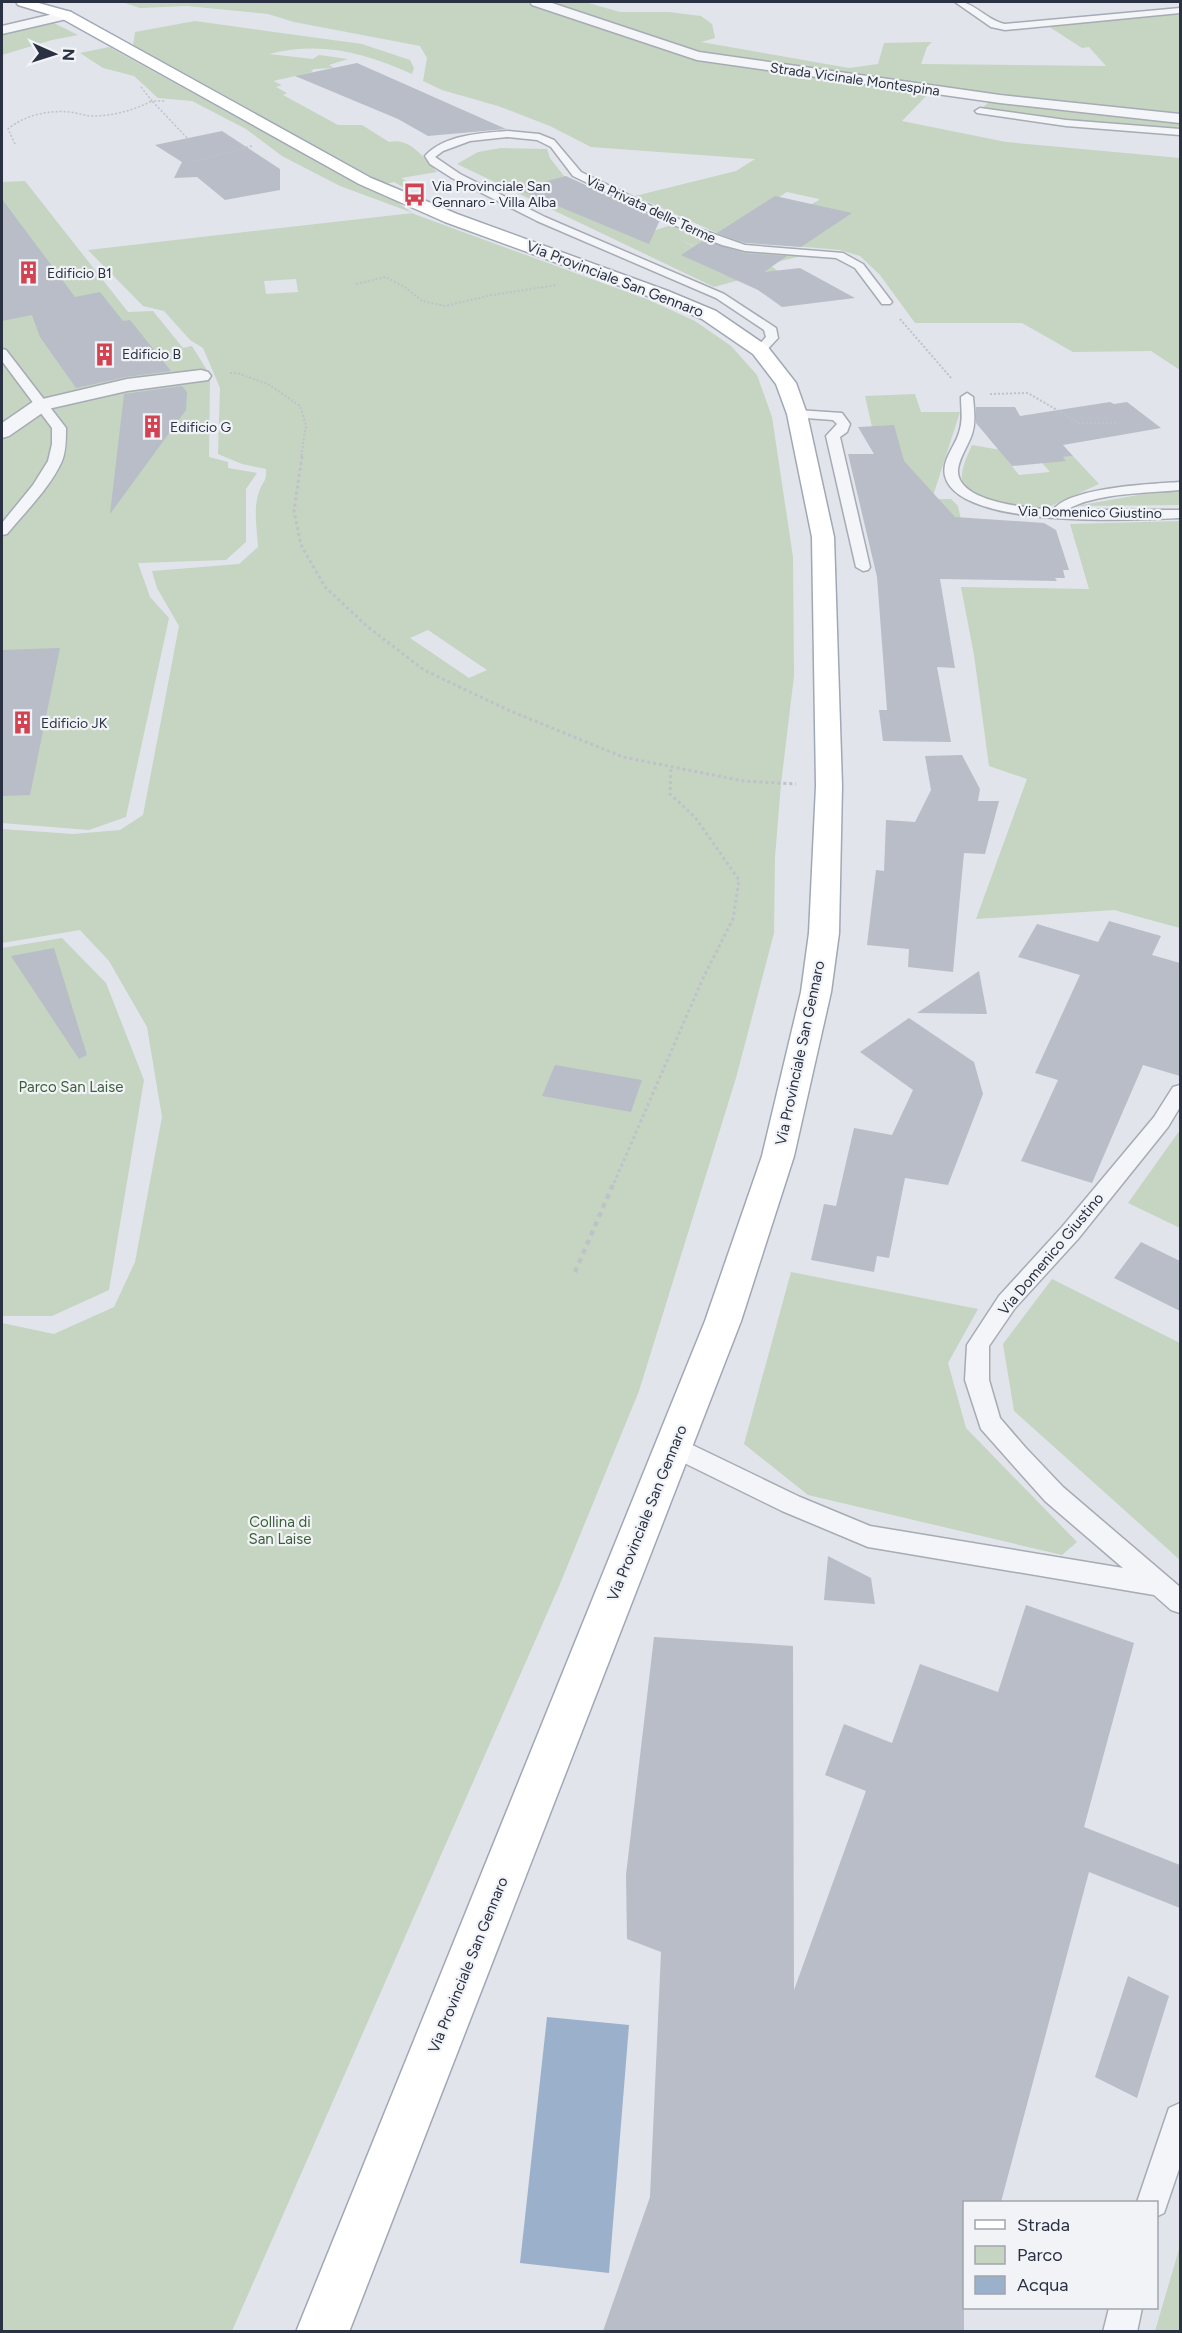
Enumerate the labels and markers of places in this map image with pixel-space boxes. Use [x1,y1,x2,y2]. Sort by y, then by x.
place label: Via Provinciale San Gennaro - Villa Alba [432,178,556,211]
bus stop icon: Via Provinciale San Gennaro - Villa Alba [401,181,427,207]
building icon: Edificio B1 [16,260,42,286]
place label: Edificio B1 [47,265,112,282]
building icon: Edificio B [91,341,117,367]
place label: Edificio B [122,346,181,363]
building icon: Edificio G [139,414,165,440]
place label: Edificio G [170,419,232,436]
building icon: Edificio JK [10,710,36,736]
place label: Edificio JK [41,715,108,732]

